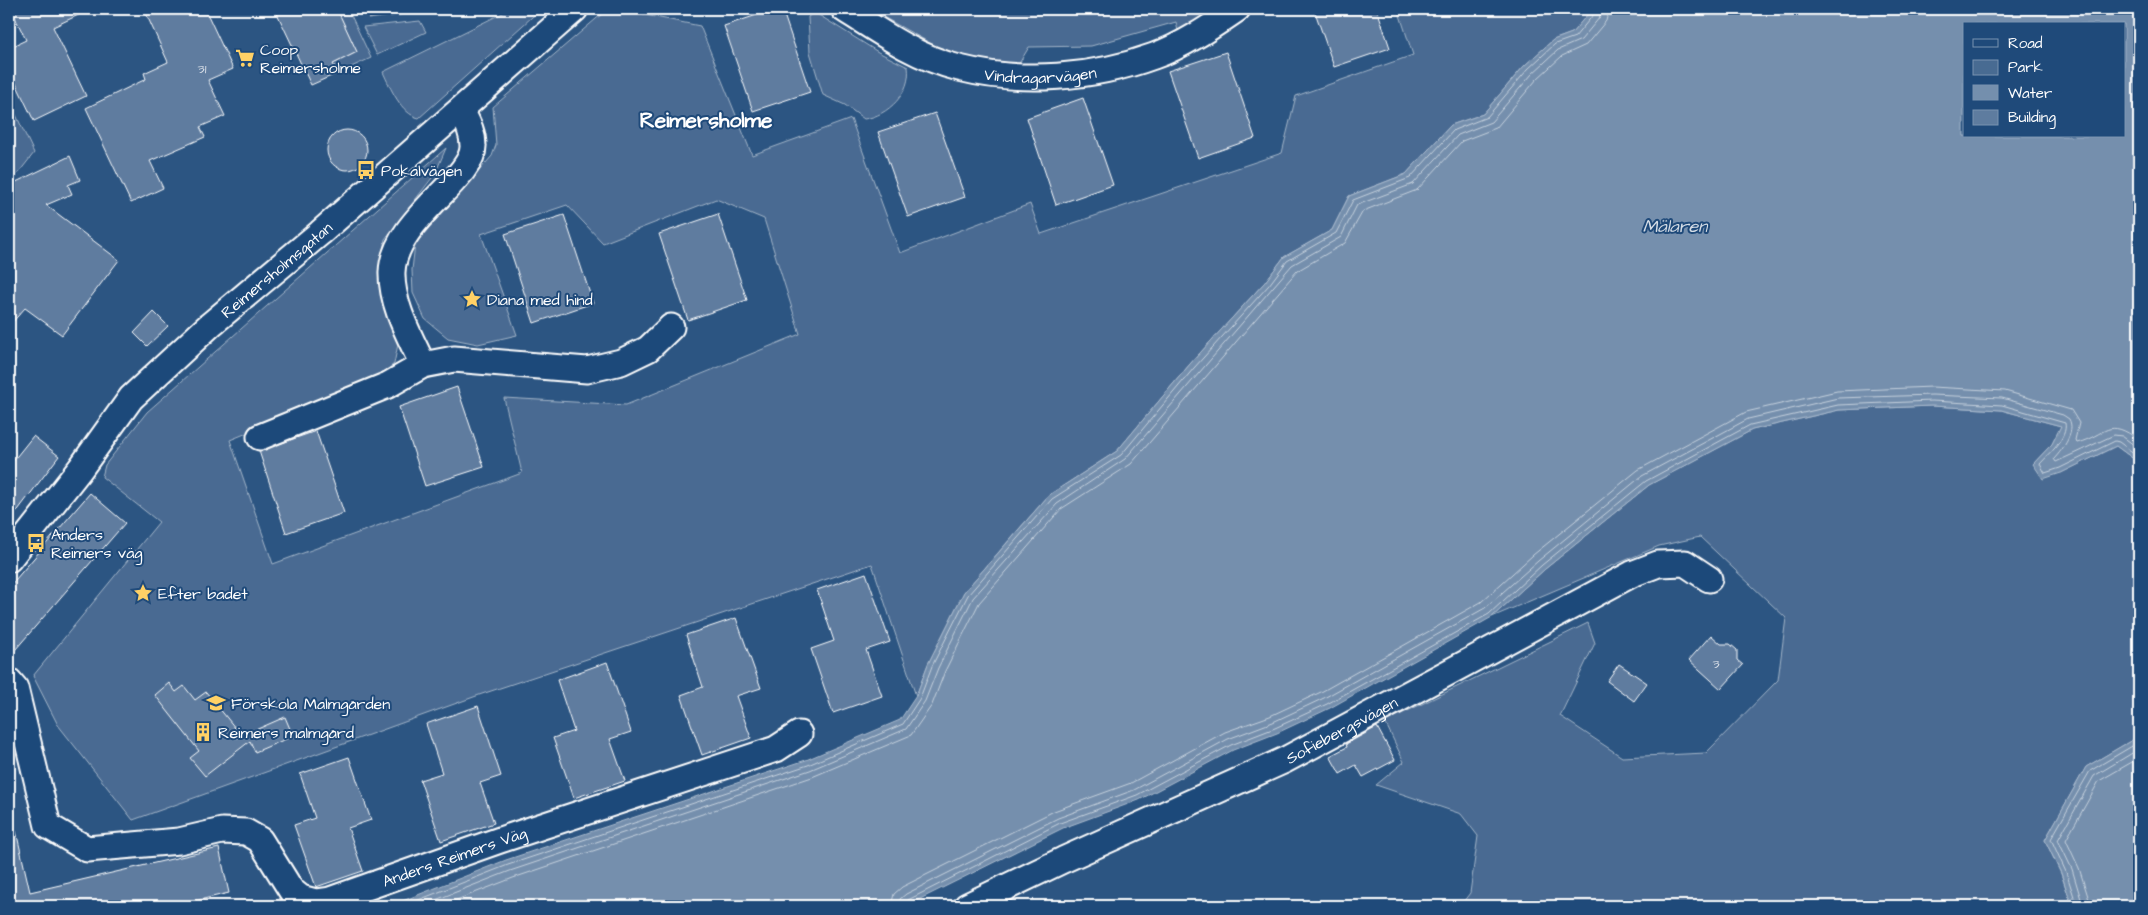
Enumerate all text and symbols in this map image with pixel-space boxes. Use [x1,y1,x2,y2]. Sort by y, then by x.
legend [1963,22,2126,138]
text: Road [2008,33,2043,54]
place label: Coop Reimersholme [260,39,361,79]
supermarket icon: Coop Reimersholme [234,47,256,69]
text: Park [2008,57,2043,78]
house number: 31 [198,59,207,79]
street label: Vindragarvägen [983,62,1098,90]
text: Water [2008,83,2052,104]
district label: Reimersholme [640,106,773,135]
text: Building [2008,107,2056,129]
bus stop icon: Pokalvägen [355,159,377,181]
place label: Pokalvägen [381,160,462,183]
water label: Mälaren [1643,214,1709,239]
street label: Reimersholmsgatan [216,217,337,323]
place icon: Diana med hind [461,288,483,310]
place label: Diana med hind [487,289,593,311]
place label: Anders Reimers väg [51,524,143,565]
bus stop icon: Anders Reimers väg [25,532,47,554]
place icon: Efter badet [132,582,154,604]
place label: Efter badet [158,583,248,605]
house number: 3 [1712,654,1720,674]
school or university icon: Förskola Malmgården [205,692,227,714]
street label: Sofiebergsvägen [1282,692,1402,770]
place label: Förskola Malmgården [231,693,390,716]
building icon: Reimers malmgård [192,721,214,743]
place label: Reimers malmgård [218,722,354,745]
street label: Anders Reimers Väg [379,822,530,893]

